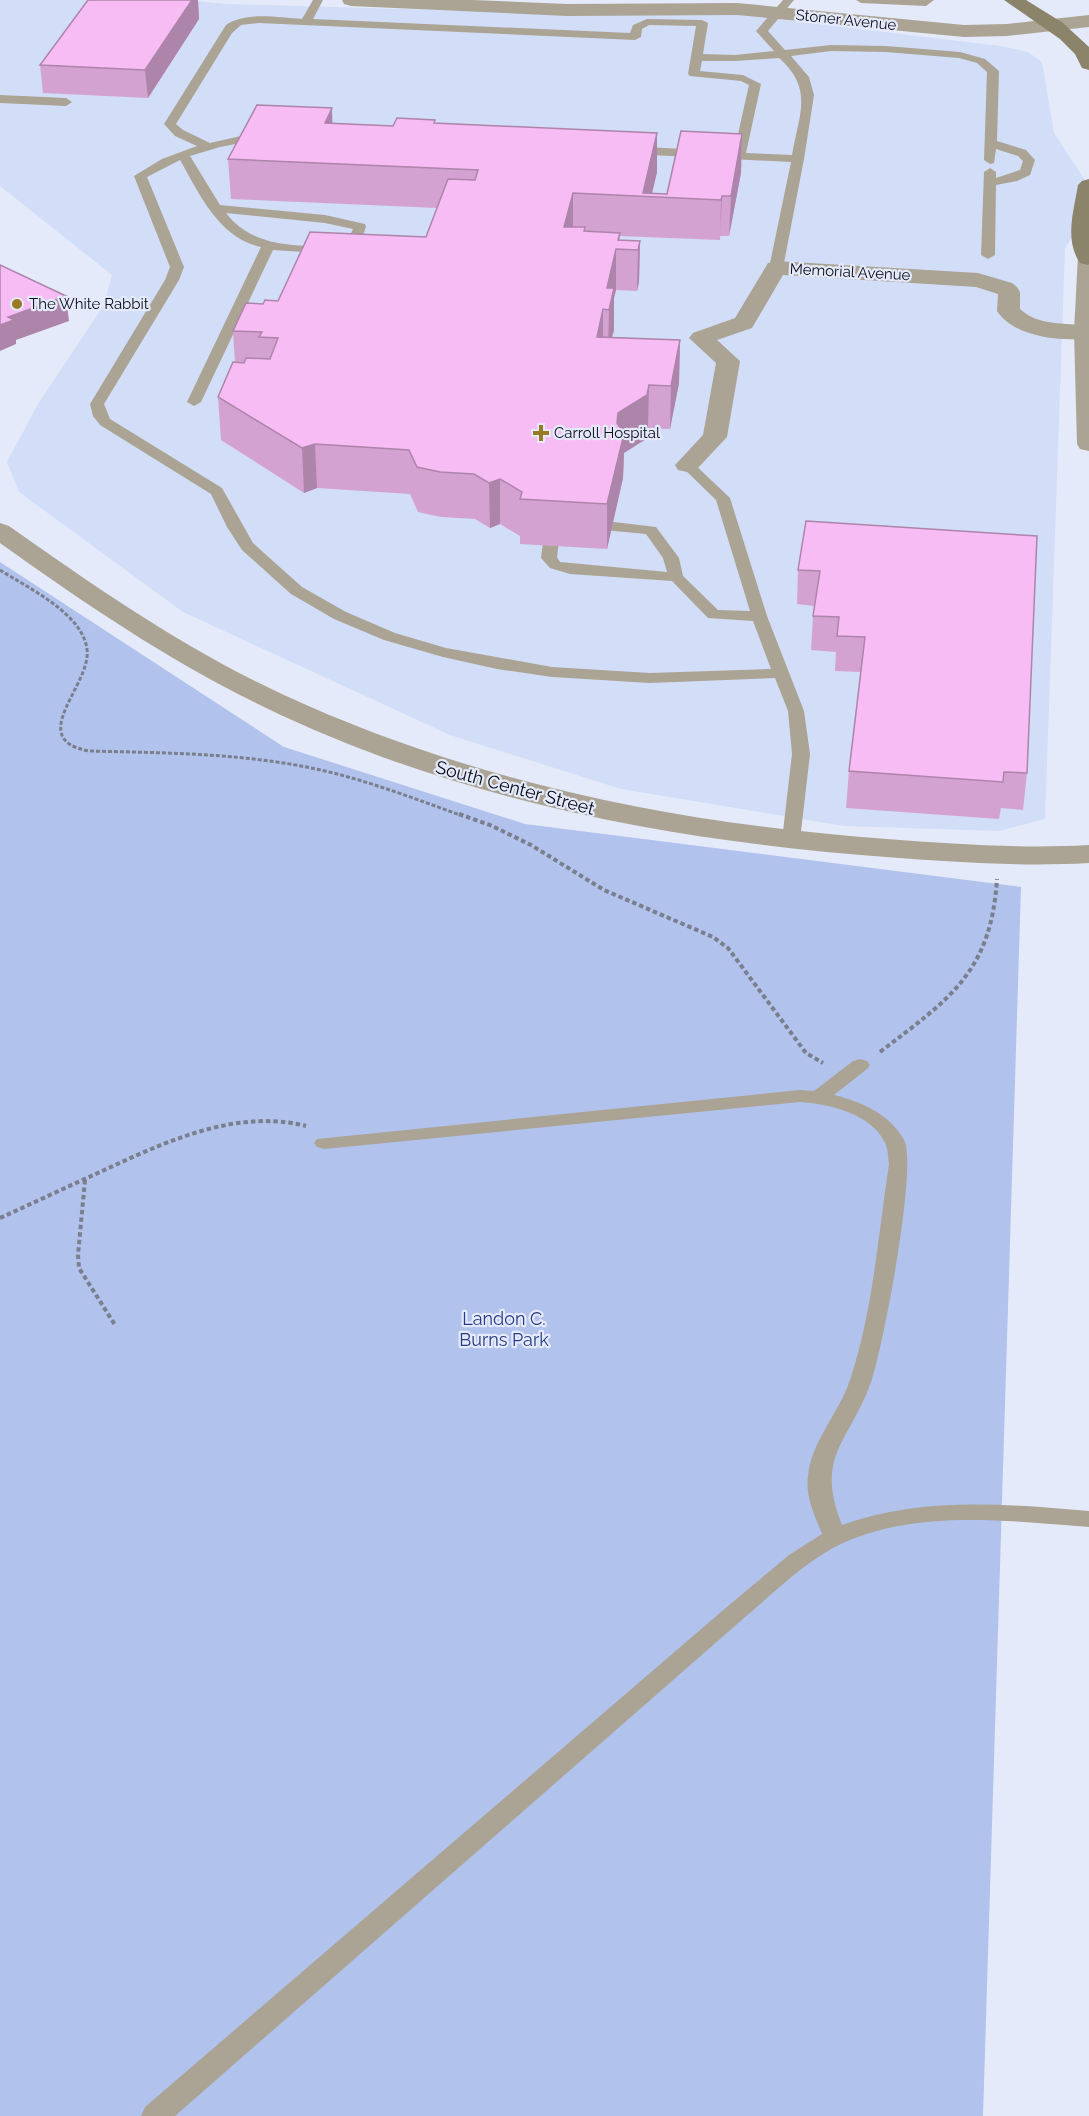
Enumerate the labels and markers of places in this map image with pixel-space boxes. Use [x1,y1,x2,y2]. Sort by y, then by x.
place label: The White Rabbit [29,295,149,313]
marker: The White Rabbit [10,297,24,311]
marker: Carroll Hospital [532,424,550,442]
place label: Carroll Hospital [554,424,661,442]

